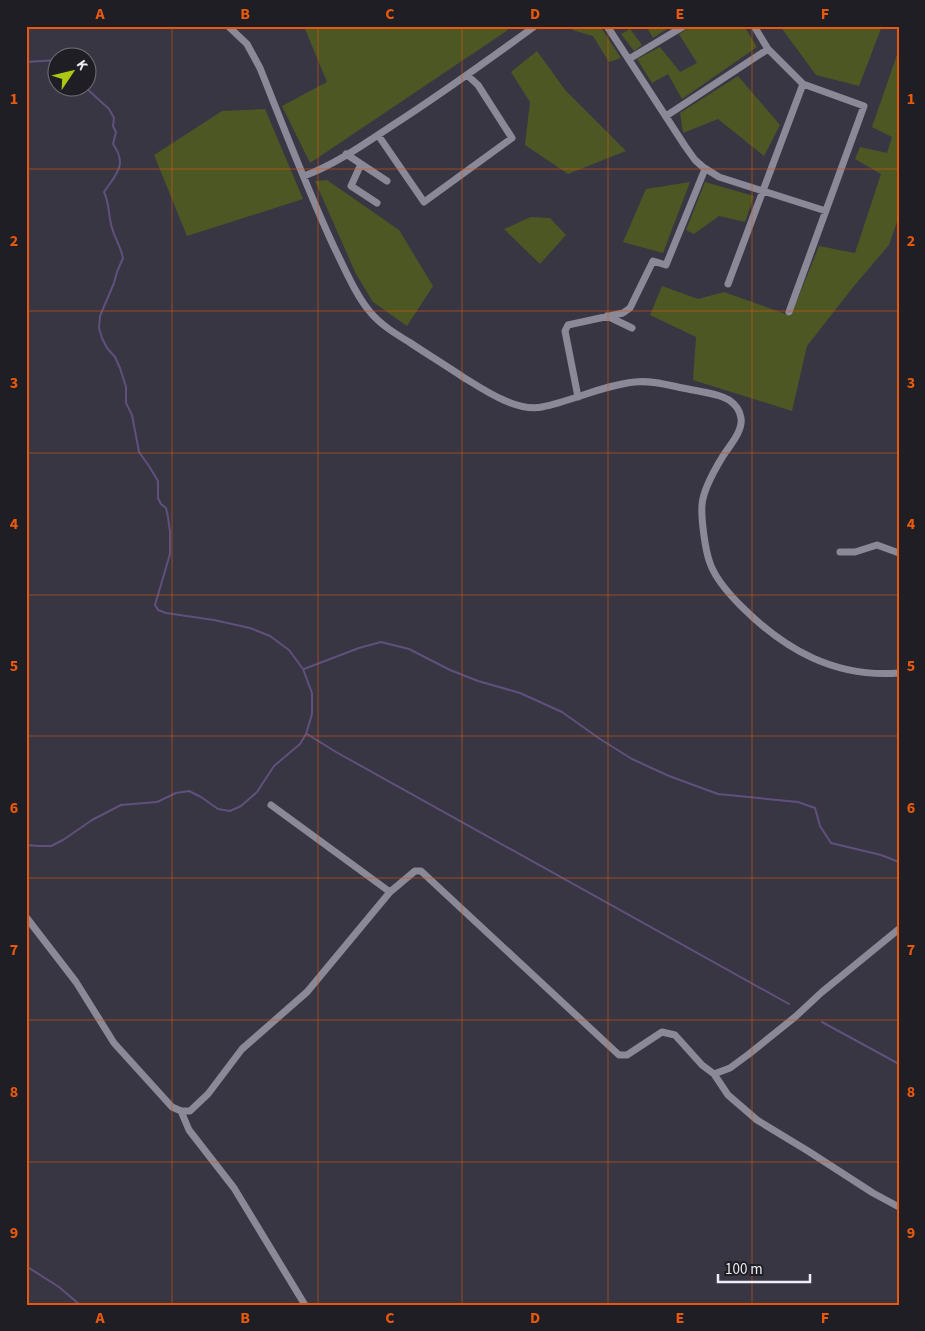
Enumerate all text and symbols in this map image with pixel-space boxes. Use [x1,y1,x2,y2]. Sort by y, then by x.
text: A [94,3,105,25]
text: B [240,3,250,25]
text: C [385,3,395,25]
text: D [530,3,540,25]
text: E [676,3,684,25]
text: F [821,3,829,25]
north arrow [48,48,98,98]
text: K [71,56,93,75]
text: 1 [10,88,18,110]
text: 1 [907,88,915,110]
text: 2 [10,230,18,252]
text: 2 [907,230,915,252]
text: 3 [10,372,18,394]
text: 3 [907,372,915,394]
text: 4 [10,513,19,535]
text: 4 [907,513,916,535]
text: 5 [10,655,18,677]
text: 5 [907,655,915,677]
text: 6 [10,797,18,819]
text: 6 [907,797,915,819]
text: 7 [10,939,18,961]
text: 7 [907,939,915,961]
text: 8 [10,1081,18,1103]
text: 8 [907,1081,915,1103]
text: 9 [10,1222,18,1244]
text: 9 [907,1222,915,1244]
scale bar [718,1251,810,1283]
text: 100 m [725,1259,763,1280]
text: A [94,1307,105,1329]
text: B [240,1307,250,1329]
text: C [385,1307,395,1329]
text: D [530,1307,540,1329]
text: E [676,1307,684,1329]
text: F [821,1307,829,1329]

